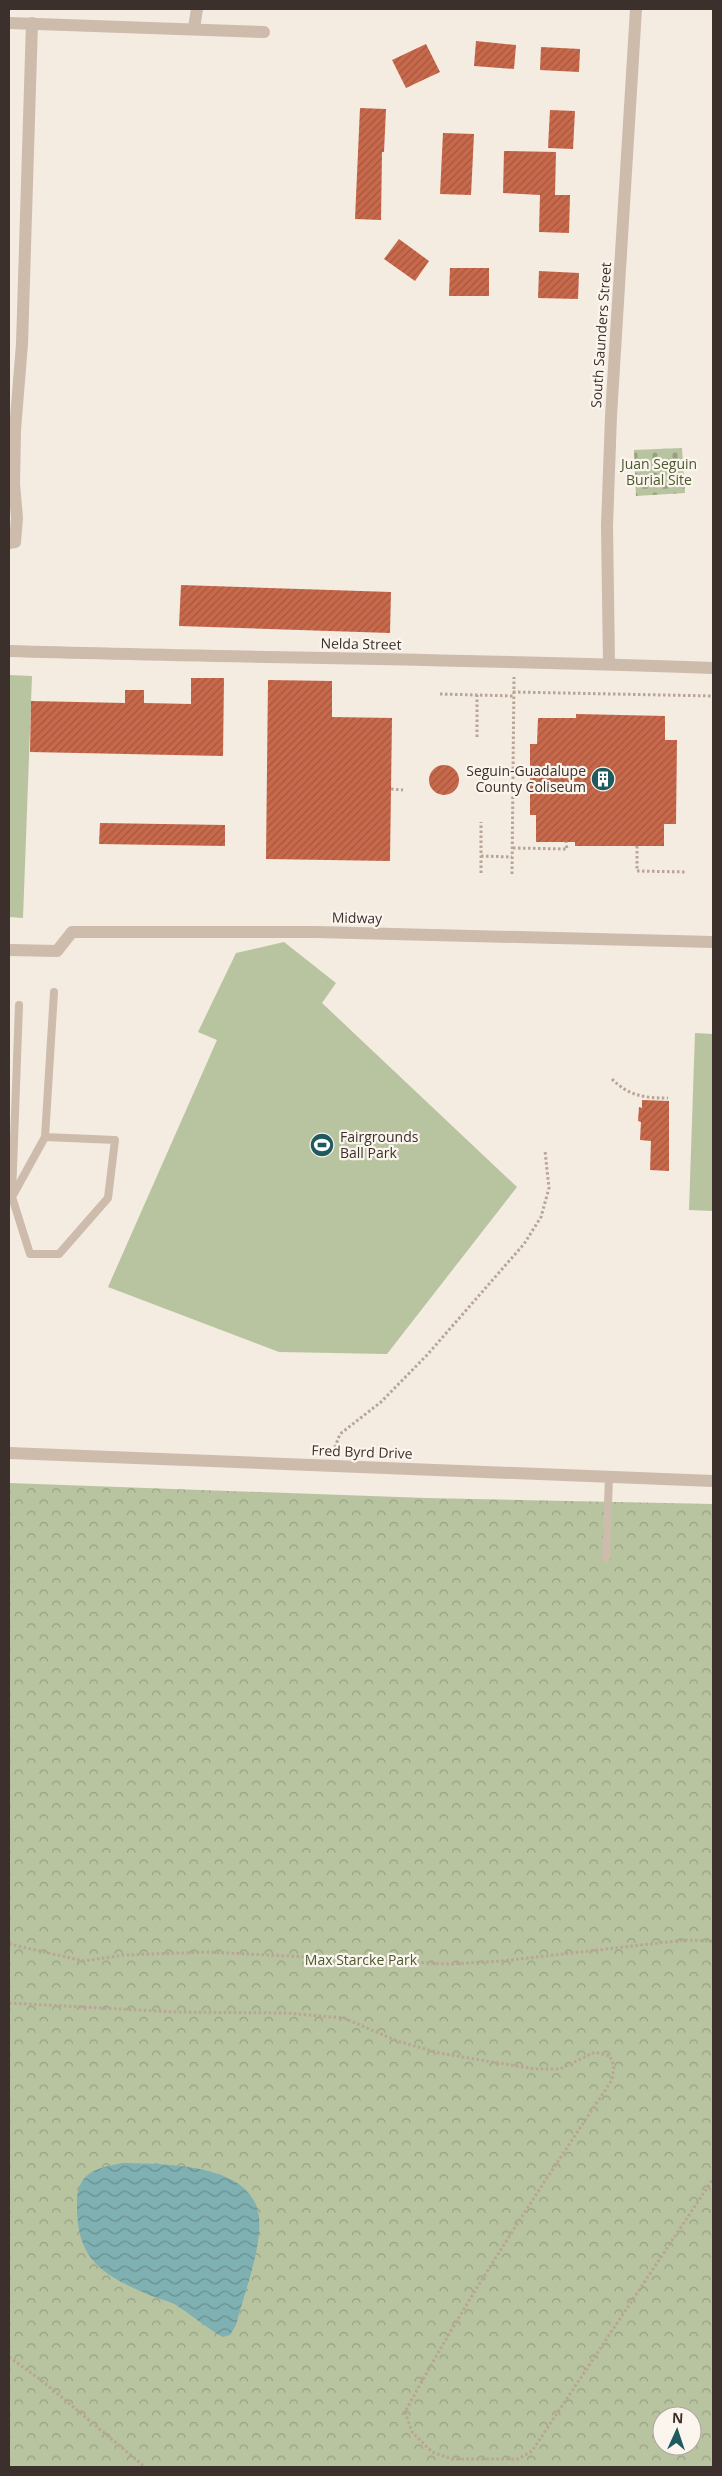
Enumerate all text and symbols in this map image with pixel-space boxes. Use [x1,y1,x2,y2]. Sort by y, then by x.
street label: South Saunders Street [586,261,615,408]
park label: Juan Seguin Burial Site [619,454,697,489]
street label: Nelda Street [320,633,402,654]
place label: Seguin-Guadalupe County Coliseum [466,761,586,796]
building icon: Seguin-Guadalupe County Coliseum [590,766,616,792]
street label: Midway [332,908,383,927]
place label: Fairgrounds Ball Park [340,1127,419,1162]
sports icon: Fairgrounds Ball Park [309,1132,335,1158]
street label: Fred Byrd Drive [311,1440,413,1463]
park label: Max Starcke Park [305,1950,418,1969]
north arrow [652,2406,702,2456]
text: N [672,2408,684,2427]

